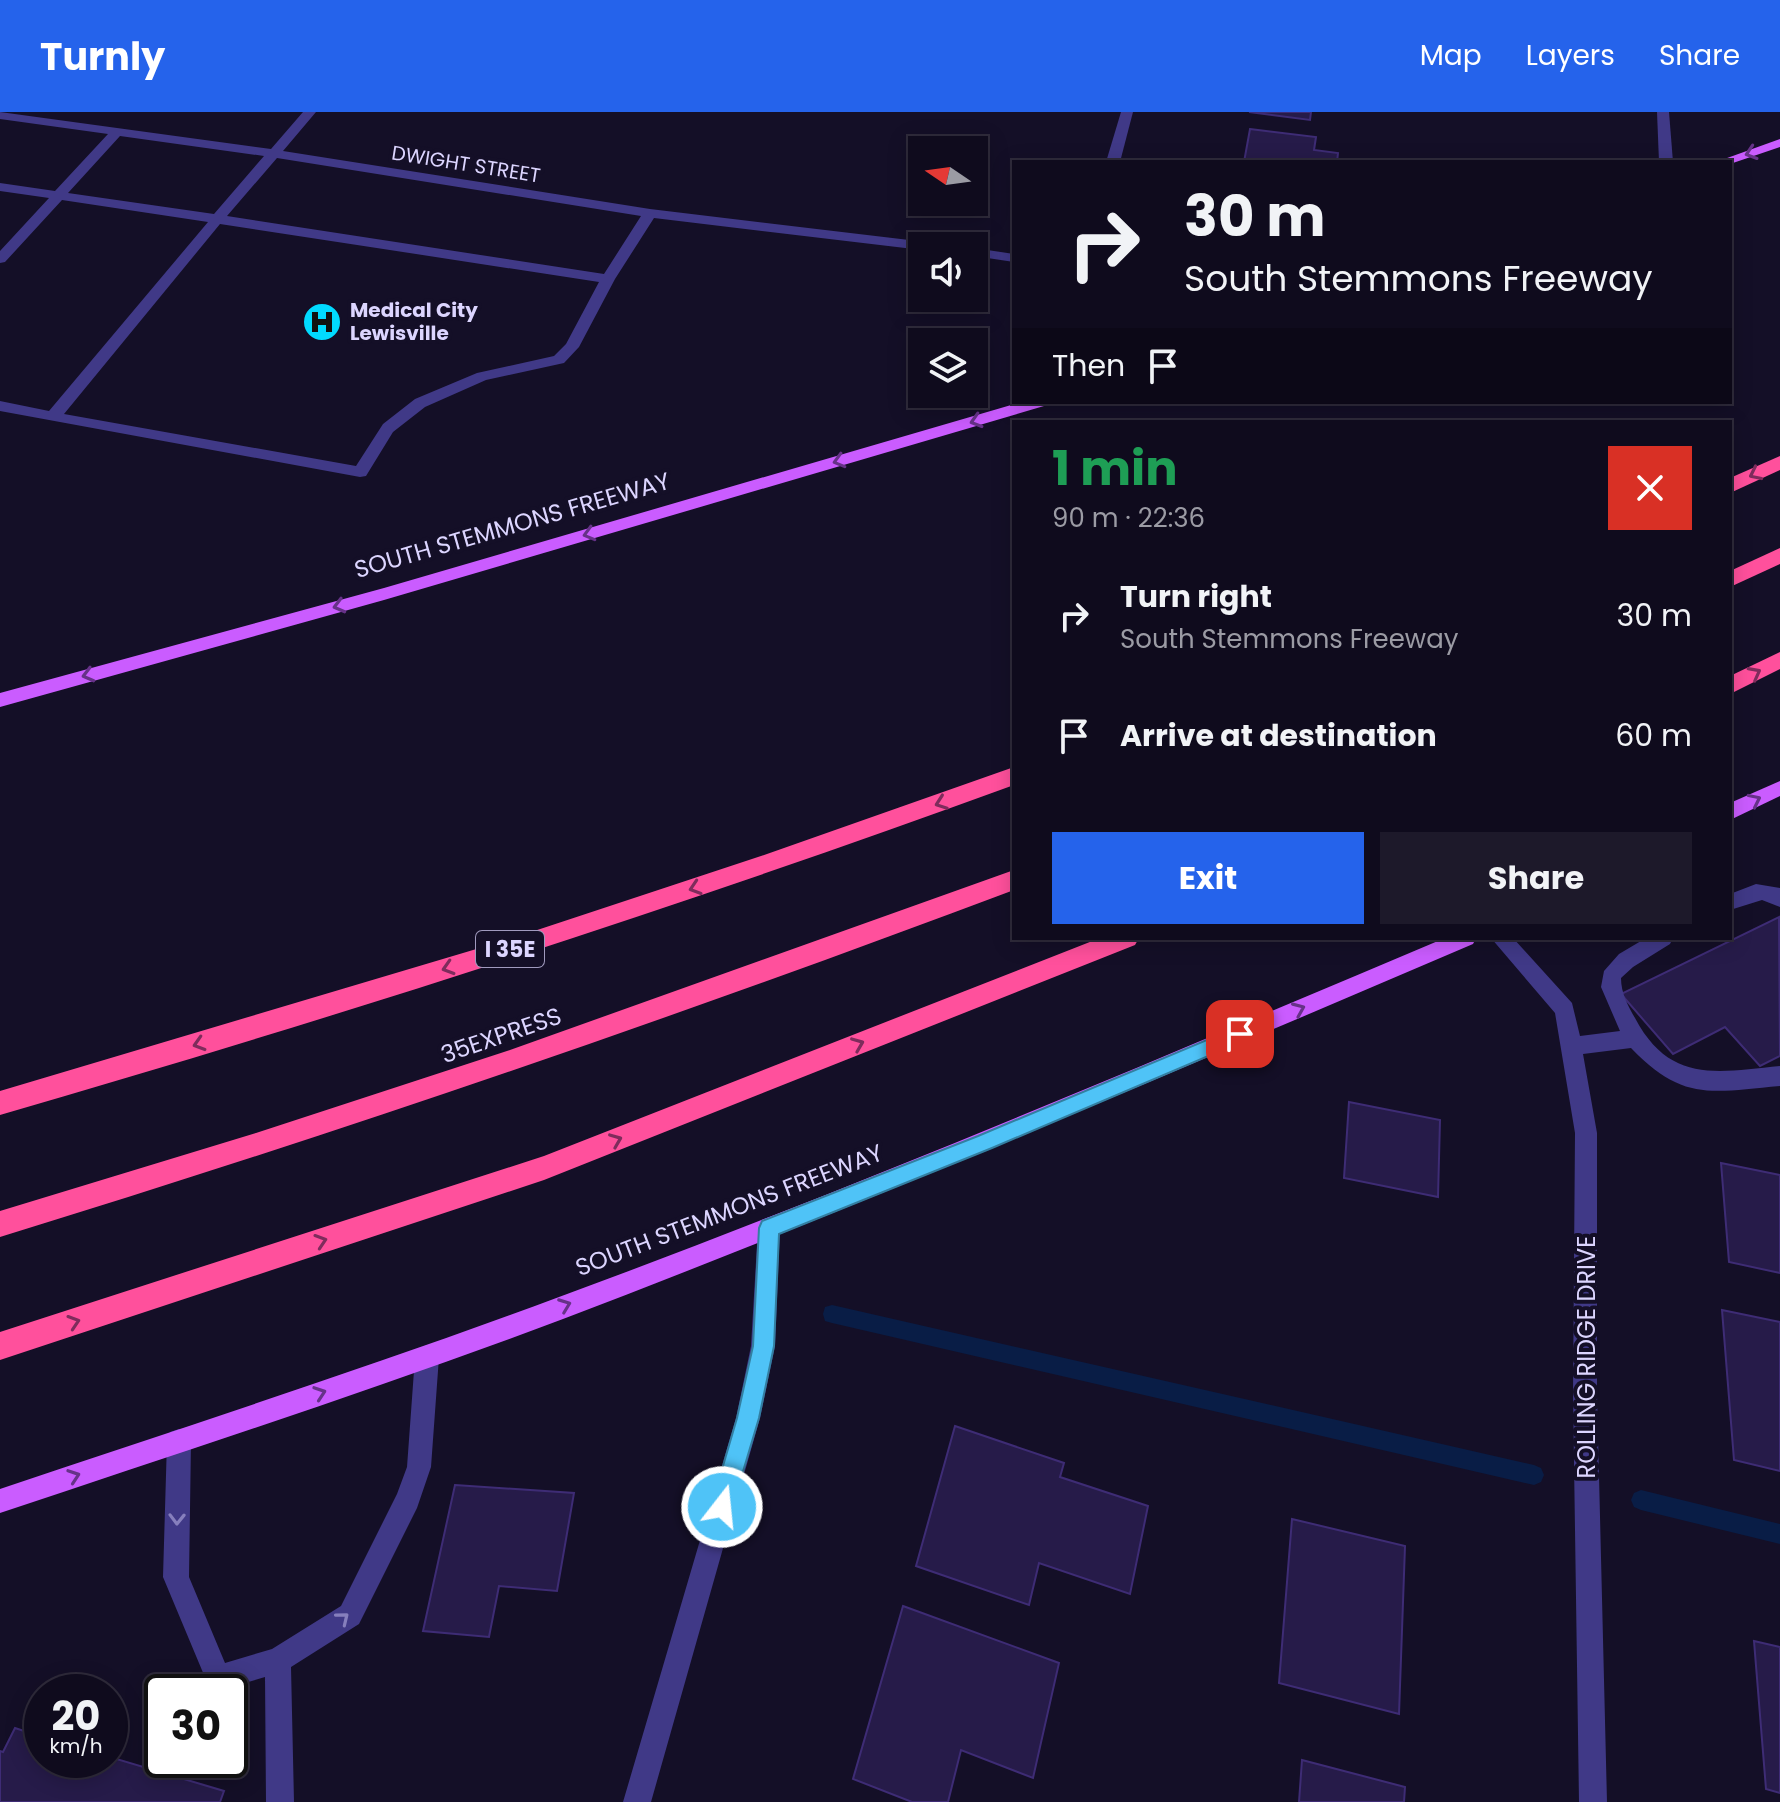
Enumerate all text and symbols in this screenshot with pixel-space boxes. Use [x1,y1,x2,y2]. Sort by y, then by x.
text: Turnly [40,30,165,83]
text: Map [1420,36,1482,75]
text: Layers [1526,36,1615,75]
text: Share [1659,36,1740,75]
north arrow [908,136,988,216]
map controls [908,136,988,408]
street label: DWIGHT STREET [390,138,543,190]
one-way arrow [1745,143,1759,159]
text: 30 m [1184,177,1326,256]
icon: right [1052,192,1156,296]
button: sound [908,232,988,312]
text: South Stemmons Freeway [1184,253,1653,304]
place label: Medical City Lewisville [350,296,478,347]
hospital icon: Medical City Lewisville [301,301,343,343]
button: layers [908,328,988,408]
text: Then [1052,344,1125,387]
icon: arrive [1141,344,1185,388]
one-way arrow [970,412,984,428]
text: 1 min [1052,435,1178,502]
button: close [1608,446,1692,530]
one-way arrow [832,452,846,468]
street label: SOUTH STEMMONS FREEWAY [350,464,674,586]
one-way arrow [1749,464,1763,480]
text: 90 m · 22:36 [1052,500,1205,536]
one-way arrow [582,525,596,541]
text: Turn right [1120,575,1272,618]
icon: right [1052,594,1096,638]
text: 30 m [1617,594,1692,637]
one-way arrow [333,597,347,613]
text: South Stemmons Freeway [1120,621,1458,657]
one-way arrow [82,666,96,682]
one-way arrow [1747,668,1761,683]
icon: arrive [1052,714,1096,758]
text: Arrive at destination [1120,714,1437,757]
text: 60 m [1615,714,1692,757]
one-way arrow [935,793,949,810]
one-way arrow [1747,794,1761,810]
button: Exit [1052,832,1364,924]
button: Share [1380,832,1692,924]
one-way arrow [689,878,703,894]
road number: I 35E [476,931,544,967]
one-way arrow [441,959,455,975]
street label: 35EXPRESS [436,999,566,1071]
pin [1206,1000,1274,1068]
one-way arrow [1291,1002,1305,1018]
icon: arrive [1218,1012,1262,1056]
one-way arrow [193,1035,206,1051]
one-way arrow [850,1037,864,1054]
one-way arrow [608,1133,622,1150]
street label: SOUTH STEMMONS FREEWAY [570,1136,888,1284]
one-way arrow [314,1234,328,1250]
street label: ROLLING RIDGE DRIVE [1570,1236,1603,1478]
one-way arrow [557,1298,571,1315]
one-way arrow [66,1315,80,1331]
one-way arrow [313,1387,327,1403]
position arrow [680,1465,764,1549]
one-way arrow [66,1470,80,1486]
one-way arrow [168,1513,186,1526]
one-way arrow [333,1613,348,1627]
speed limit sign: 30 [144,1674,248,1778]
text: 20 [52,1688,100,1744]
text: km/h [49,1732,103,1760]

